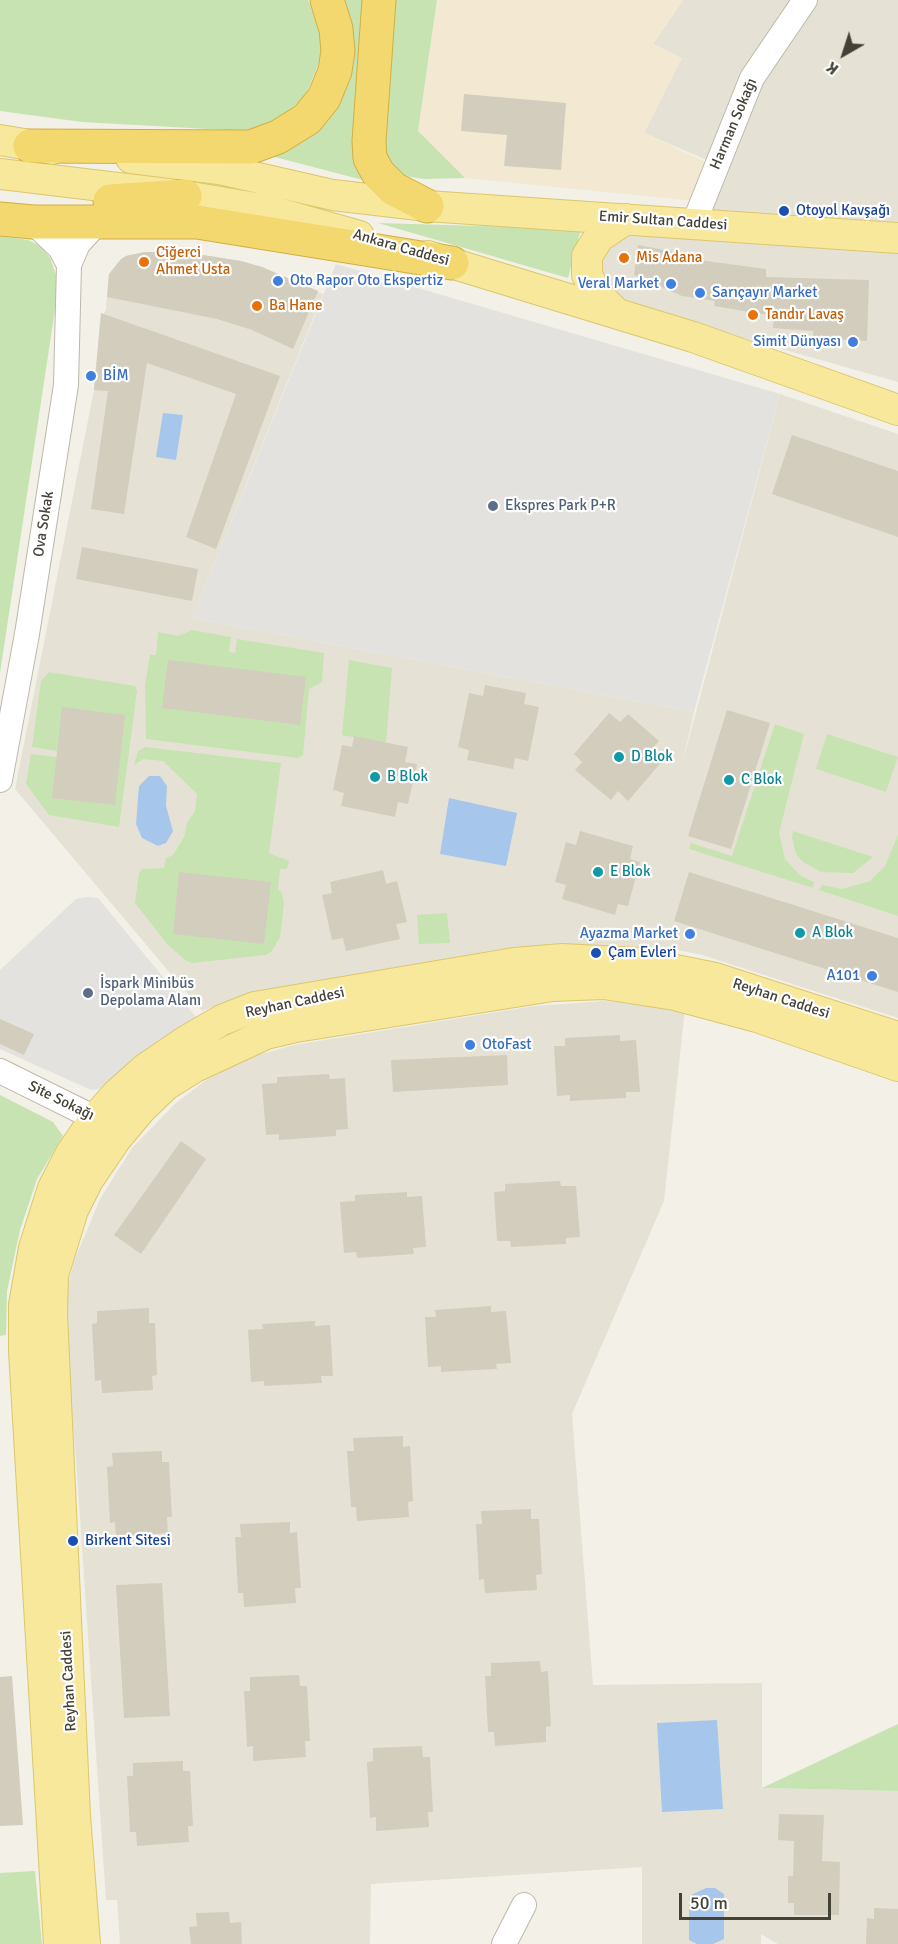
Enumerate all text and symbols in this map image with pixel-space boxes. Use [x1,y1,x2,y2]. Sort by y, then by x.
north arrow [814,24,874,84]
text: K [823,57,843,79]
street label: Harman Sokağı [707,76,761,172]
place label: Otoyol Kavşağı [796,202,890,220]
marker: Otoyol Kavşağı [777,204,791,218]
street label: Emir Sultan Caddesi [598,208,728,234]
street label: Ankara Caddesi [351,226,451,270]
place label: Ciğerci Ahmet Usta [156,244,230,279]
place label: Mis Adana [636,249,702,267]
marker: Mis Adana [617,251,631,265]
marker: Ciğerci Ahmet Usta [137,255,151,269]
place label: Oto Rapor Oto Ekspertiz [290,272,443,290]
marker: Oto Rapor Oto Ekspertiz [271,274,285,288]
place label: Veral Market [578,275,659,293]
marker: Veral Market [664,277,678,291]
place label: Sarıçayır Market [712,284,818,302]
marker: Sarıçayır Market [693,286,707,300]
place label: Ba Hane [269,297,322,315]
marker: Ba Hane [250,299,264,313]
place label: Tandır Lavaş [765,306,844,324]
marker: Tandır Lavaş [746,308,760,322]
place label: Simit Dünyası [753,333,841,351]
marker: Simit Dünyası [846,335,860,349]
place label: BİM [103,367,129,385]
marker: BİM [84,369,98,383]
street label: Ova Sokak [30,490,58,558]
place label: Ekspres Park P+R [505,497,616,515]
marker: Ekspres Park P+R [486,499,500,513]
place label: D Blok [631,748,673,766]
marker: D Blok [612,750,626,764]
place label: B Blok [387,768,428,786]
marker: B Blok [368,770,382,784]
place label: C Blok [741,771,782,789]
marker: C Blok [722,773,736,787]
place label: E Blok [610,863,650,881]
marker: E Blok [591,865,605,879]
place label: A Blok [812,924,853,942]
place label: Ayazma Market [580,925,678,943]
marker: A Blok [793,926,807,940]
marker: Ayazma Market [683,927,697,941]
place label: Çam Evleri [608,944,677,962]
marker: Çam Evleri [589,946,603,960]
place label: A101 [827,967,860,985]
marker: A101 [865,969,879,983]
place label: İspark Minibüs Depolama Alanı [100,975,201,1010]
street label: Reyhan Caddesi [730,975,832,1023]
street label: Reyhan Caddesi [244,984,346,1022]
marker: İspark Minibüs Depolama Alanı [81,986,95,1000]
place label: OtoFast [482,1036,532,1054]
marker: OtoFast [463,1038,477,1052]
street label: Site Sokağı [25,1077,97,1125]
place label: Birkent Sitesi [85,1532,171,1550]
marker: Birkent Sitesi [66,1534,80,1548]
street label: Reyhan Caddesi [57,1630,81,1732]
scale bar [682,1881,834,1919]
text: 50 m [690,1892,728,1914]

